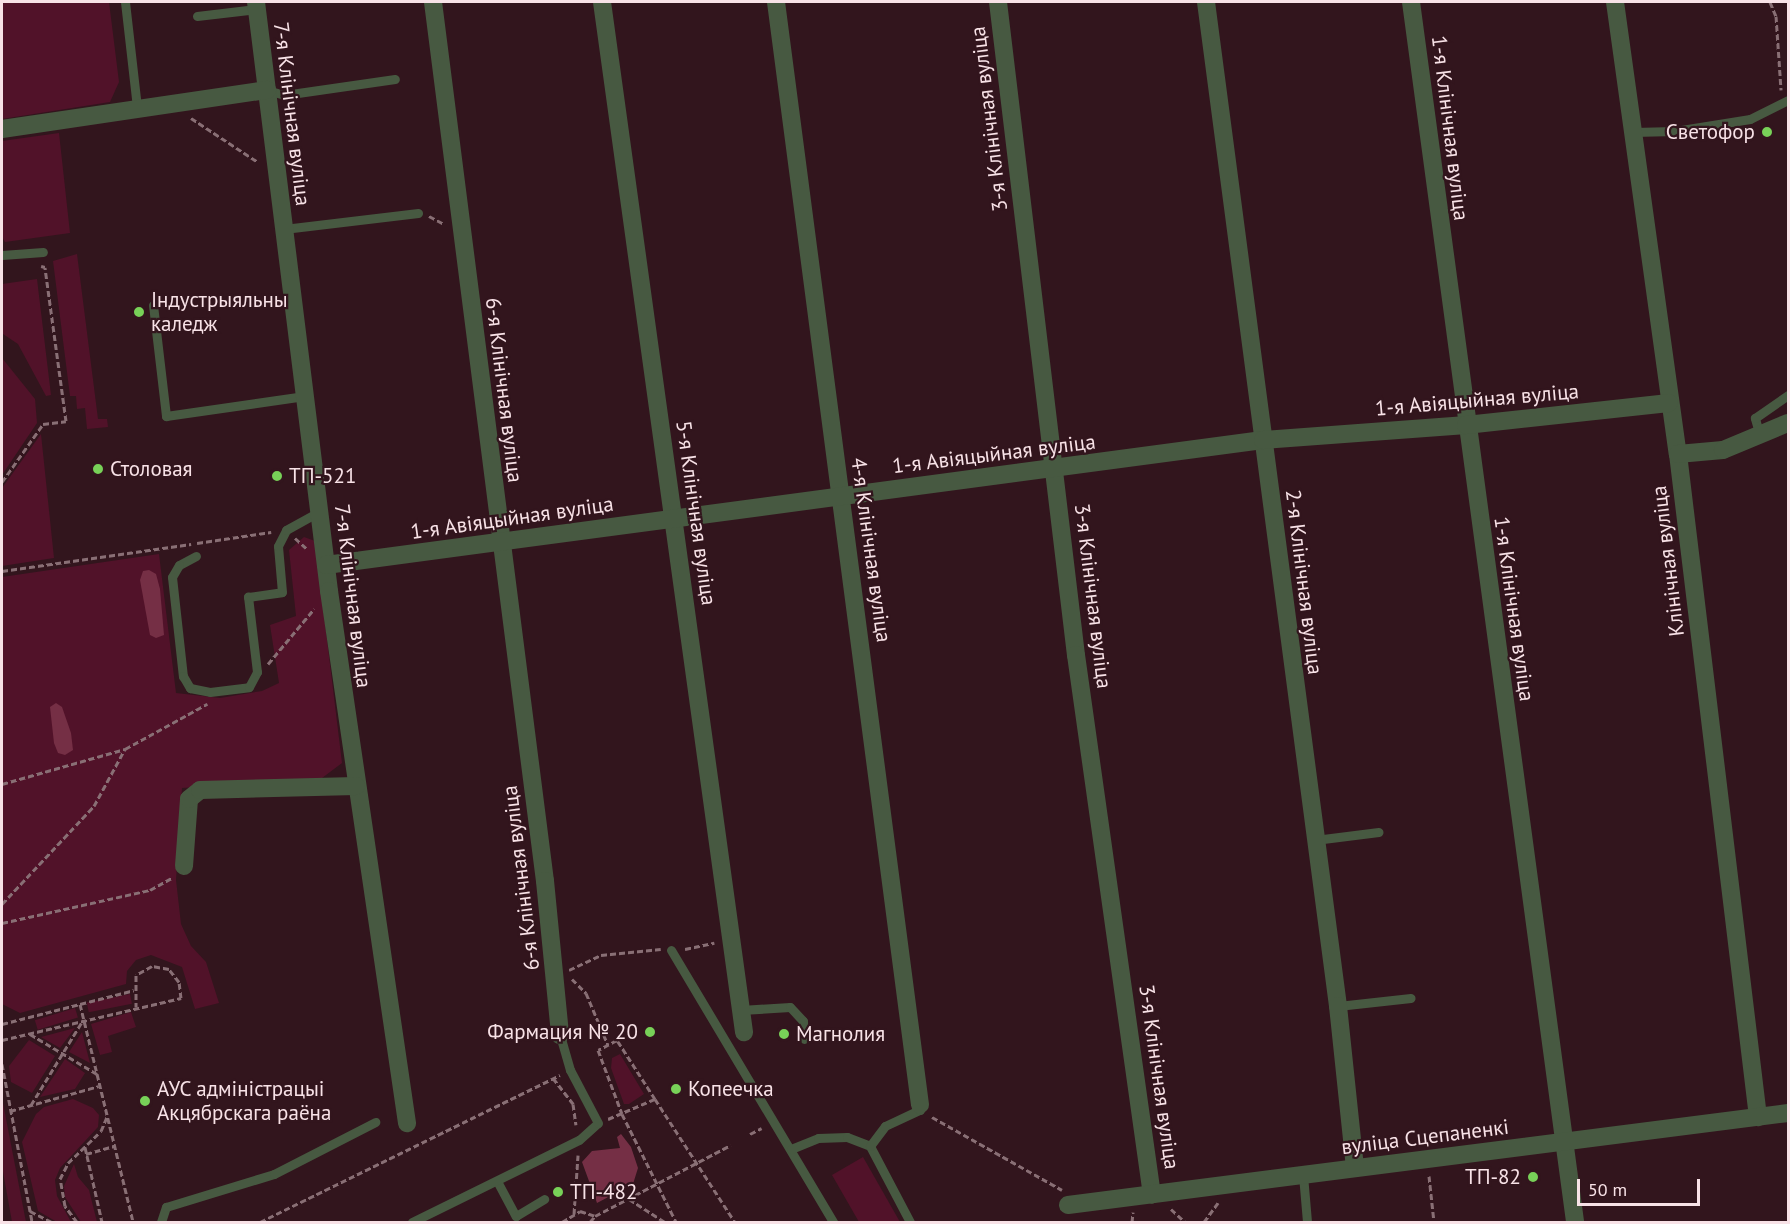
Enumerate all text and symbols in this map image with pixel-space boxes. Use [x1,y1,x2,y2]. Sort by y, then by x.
street label: 7-я Клінічная вуліца [268,21,316,207]
street label: 3-я Клінічная вуліца [965,25,1013,213]
street label: 1-я Клінічная вуліца [1426,34,1474,222]
place label: Светофор [1666,119,1755,145]
marker: Светофор [1760,125,1774,139]
place label: Індустрыяльны каледж [151,287,288,337]
street label: 6-я Клінічная вуліца [480,296,528,484]
marker: Індустрыяльны каледж [132,305,146,319]
street label: 1-я Авіяцыйная вуліца [1374,379,1580,421]
street label: 5-я Клінічная вуліца [671,419,721,607]
street label: 1-я Авіяцыйная вуліца [891,429,1097,479]
place label: Столовая [110,456,193,482]
street label: 4-я Клінічная вуліца [846,456,896,644]
marker: Столовая [91,462,105,476]
place label: ТП-521 [289,463,356,489]
marker: ТП-521 [270,469,284,483]
street label: Клінічная вуліца [1646,484,1690,638]
street label: 2-я Клінічная вуліца [1280,488,1328,676]
street label: 1-я Авіяцыйная вуліца [409,491,615,545]
street label: 3-я Клінічная вуліца [1069,502,1117,690]
street label: 7-я Клінічная вуліца [329,503,377,689]
street label: 1-я Клінічная вуліца [1489,515,1539,703]
street label: 6-я Клінічная вуліца [497,784,545,972]
street label: 3-я Клінічная вуліца [1134,983,1184,1171]
place label: Фармация № 20 [487,1019,638,1045]
place label: Магнолия [796,1021,885,1047]
marker: Фармация № 20 [643,1025,657,1039]
marker: Магнолия [777,1027,791,1041]
place label: АУС адміністрацыі Акцябрскага раёна [157,1076,331,1126]
place label: Копеечка [688,1076,774,1102]
marker: Копеечка [669,1082,683,1096]
marker: АУС адміністрацыі Акцябрскага раёна [138,1094,152,1108]
street label: вуліца Сцепаненкі [1340,1114,1510,1160]
place label: ТП-82 [1465,1164,1521,1190]
scale bar [1580,1167,1703,1205]
marker: ТП-82 [1526,1170,1540,1184]
text: 50 m [1588,1178,1627,1201]
place label: ТП-482 [570,1179,637,1205]
marker: ТП-482 [551,1185,565,1199]

